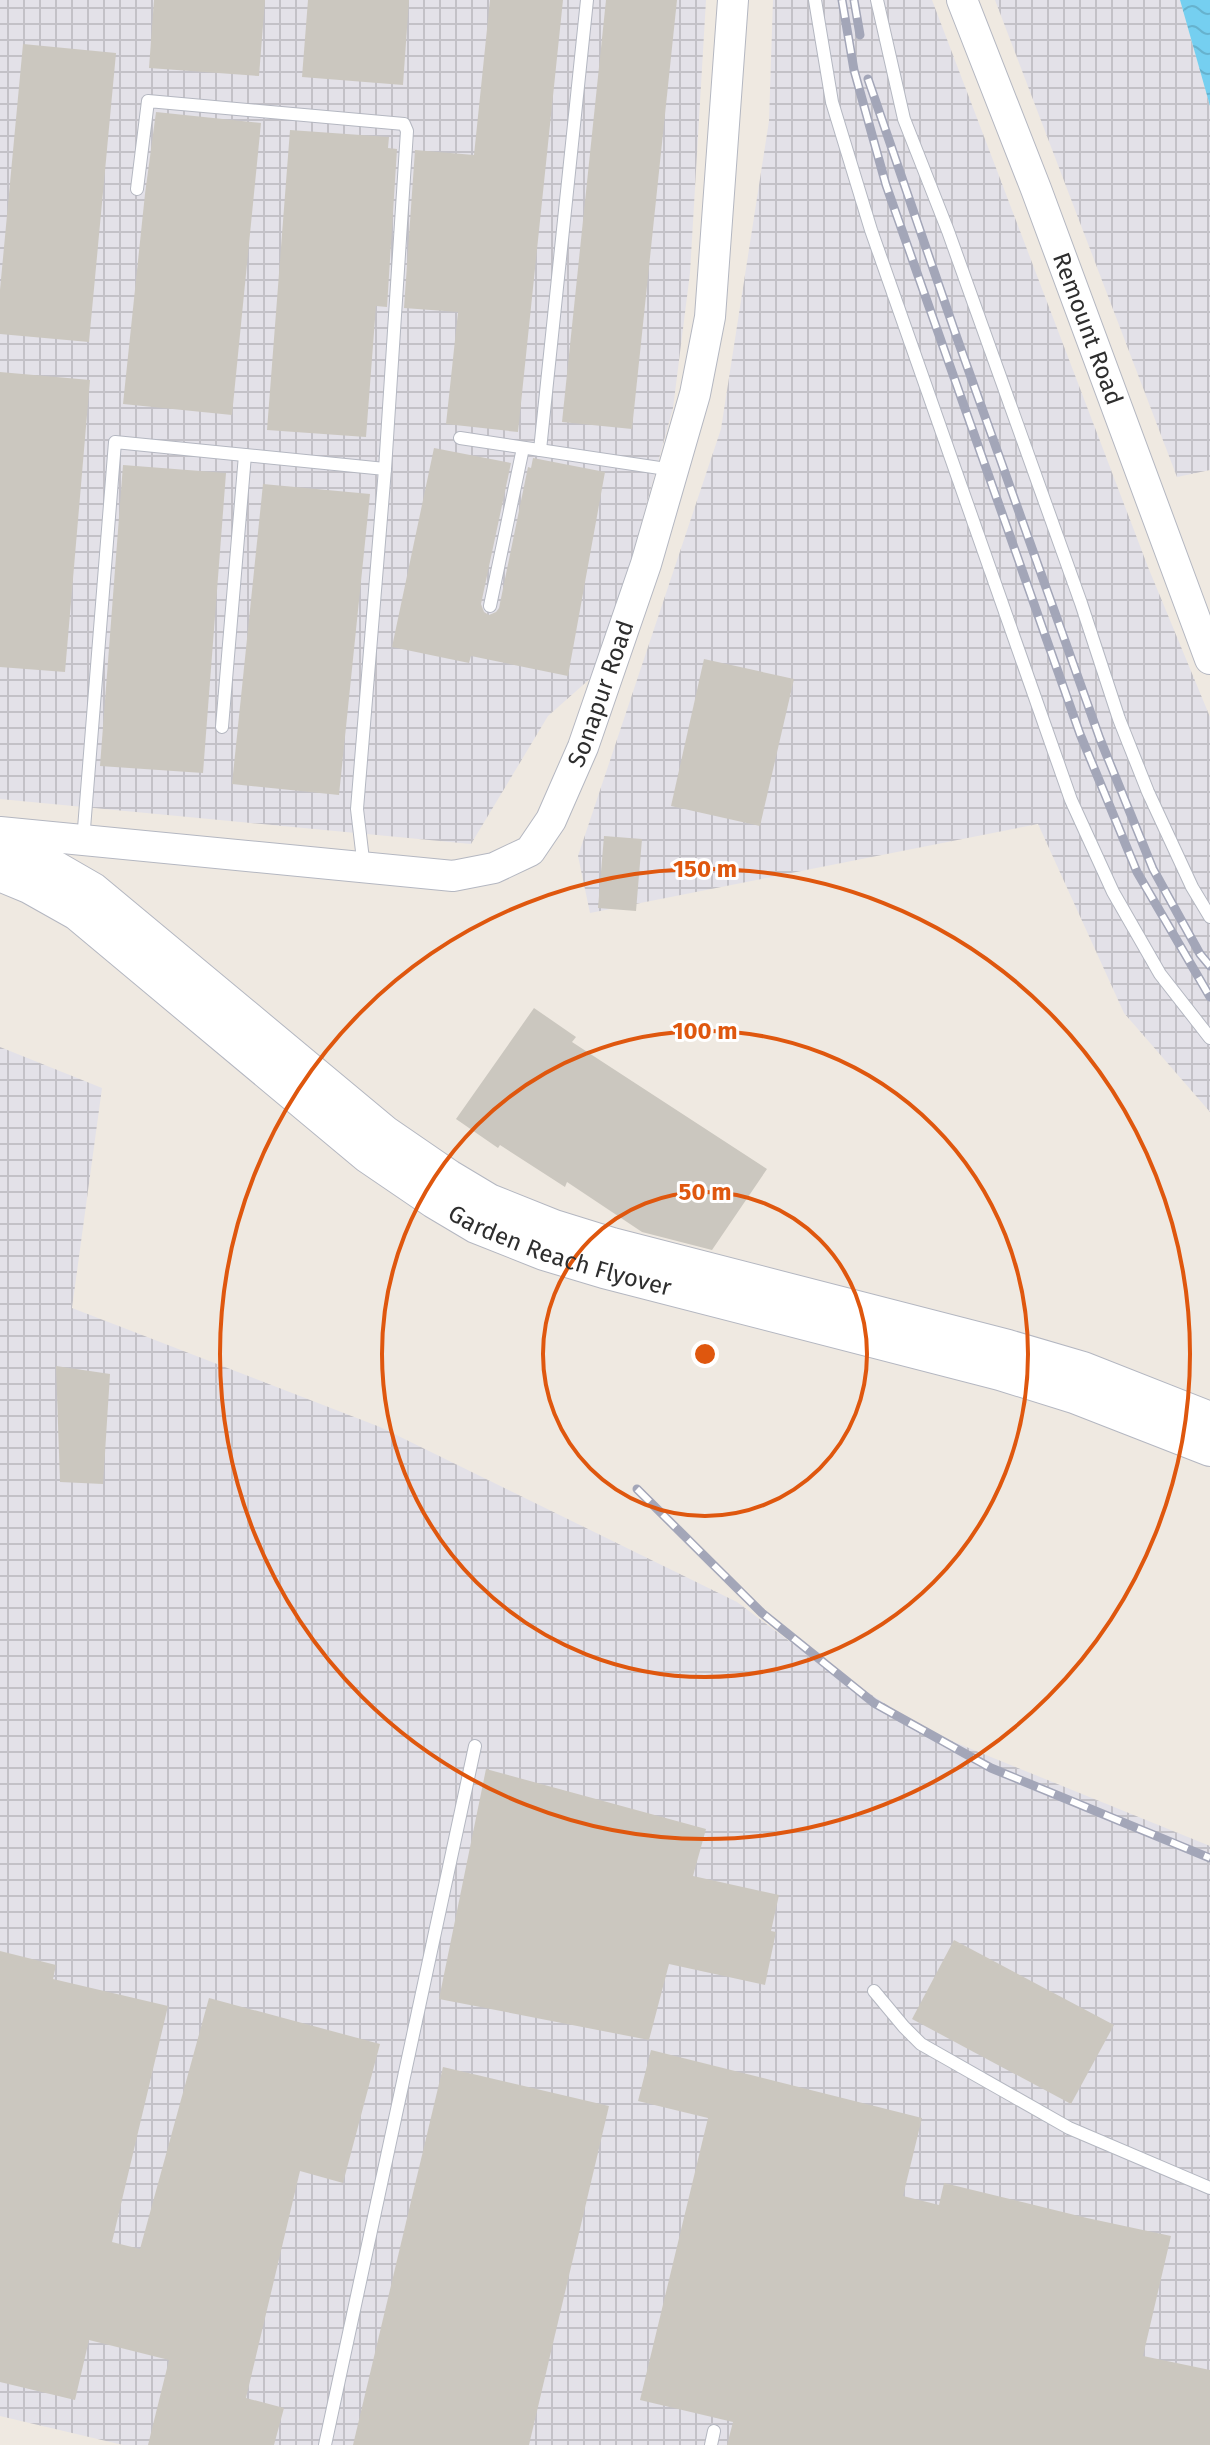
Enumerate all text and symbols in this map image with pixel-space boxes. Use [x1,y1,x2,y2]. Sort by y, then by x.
street label: Remount Road [1047,249,1129,409]
street label: Sonapur Road [562,617,639,772]
text: 150 m [673,855,737,883]
text: 100 m [672,1017,738,1045]
text: 50 m [679,1178,731,1206]
street label: Garden Reach Flyover [443,1199,675,1302]
centre of rings [691,1340,719,1368]

